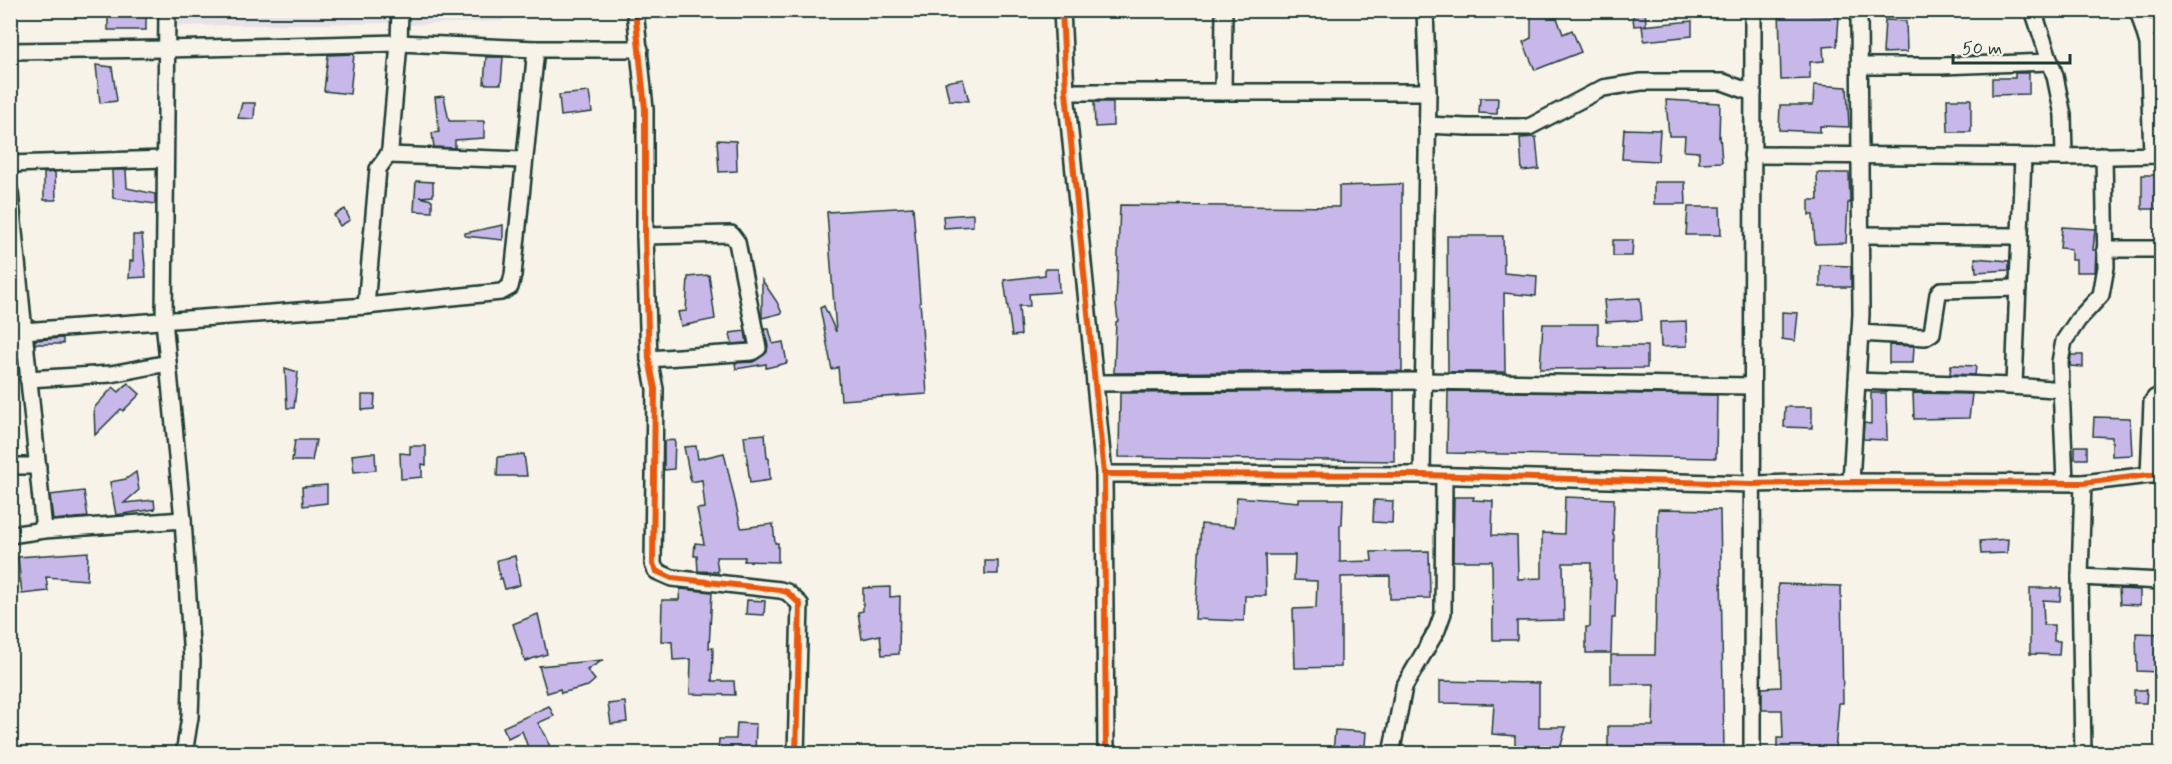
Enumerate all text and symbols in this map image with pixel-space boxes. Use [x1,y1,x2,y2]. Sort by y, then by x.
scale bar [1953,27,2070,65]
text: 50 m [1962,37,2002,61]

